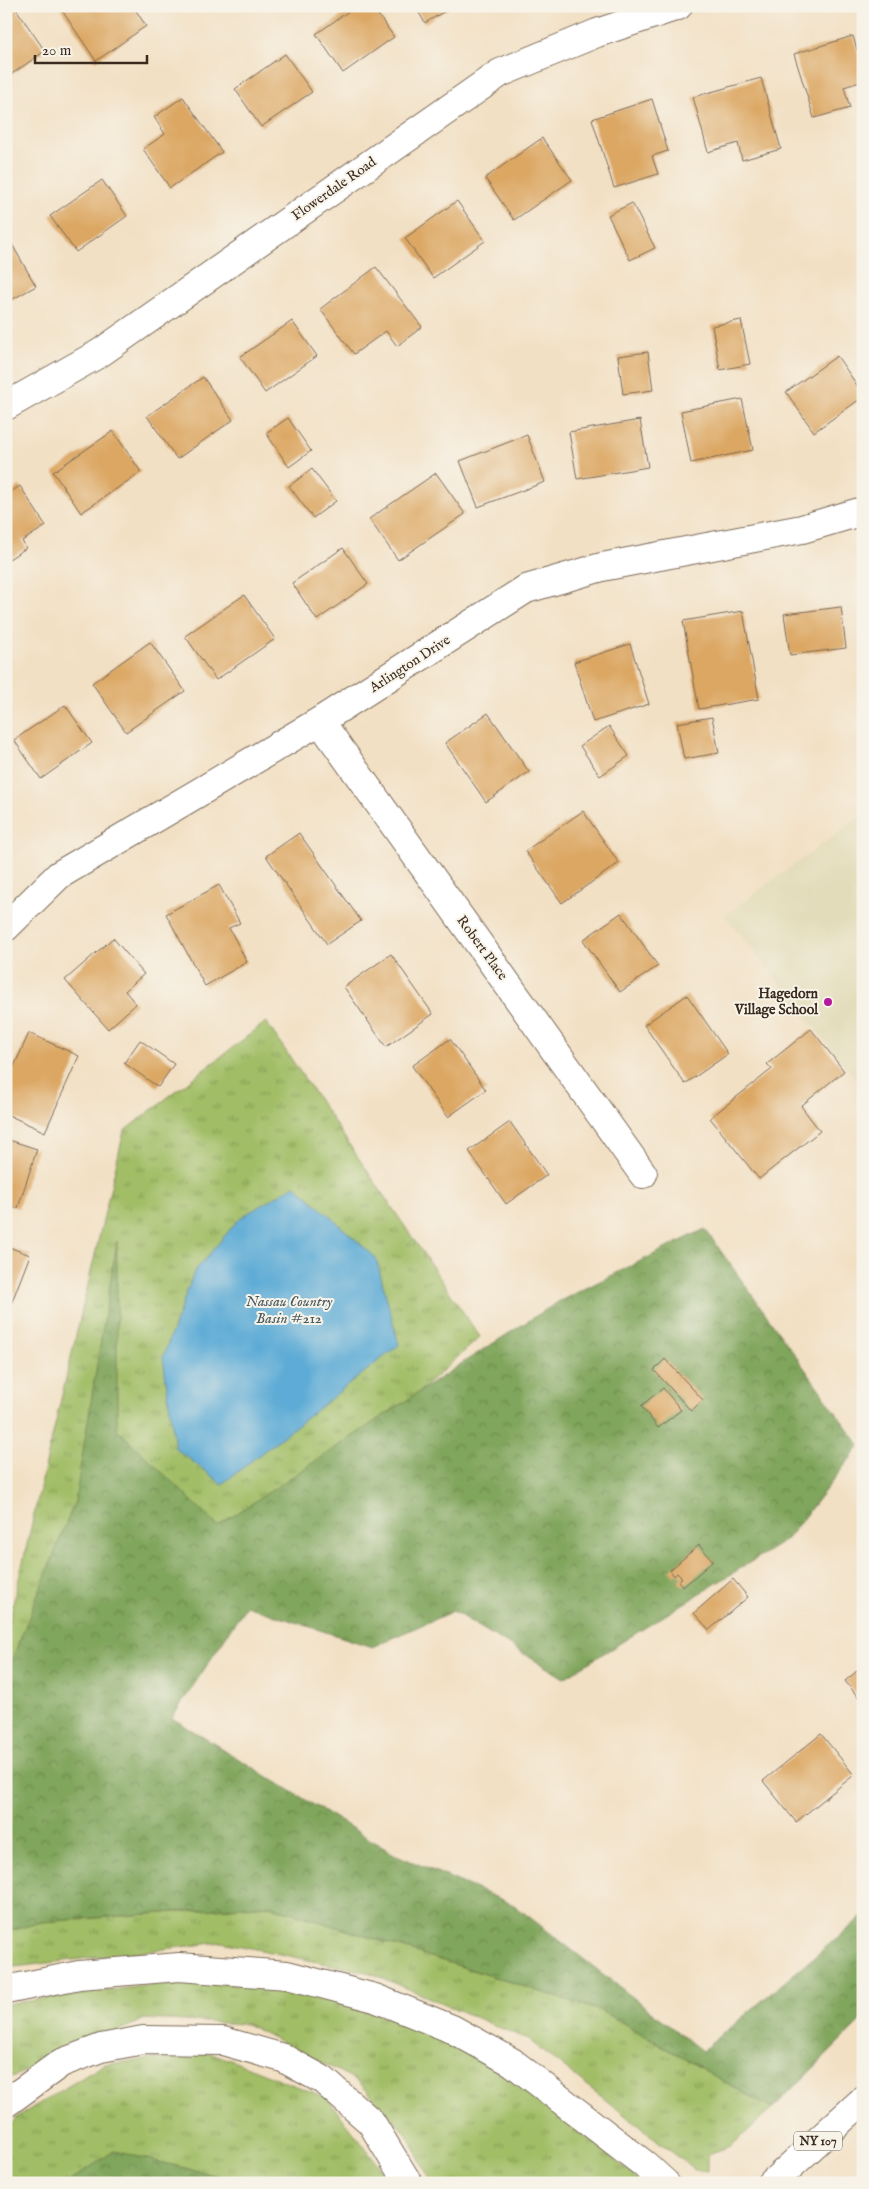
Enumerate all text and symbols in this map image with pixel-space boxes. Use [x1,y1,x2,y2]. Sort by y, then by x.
scale bar [35,32,148,64]
text: 20 m [42,41,72,60]
street label: Flowerdale Road [288,153,380,225]
street label: Arlington Drive [365,631,454,697]
street label: Robert Place [453,912,512,984]
place label: Hagedorn Village School [734,985,819,1019]
marker: Hagedorn Village School [822,996,834,1008]
water label: Nassau Country Basin #212 [246,1292,333,1328]
road number: NY 107 [794,2132,842,2150]

